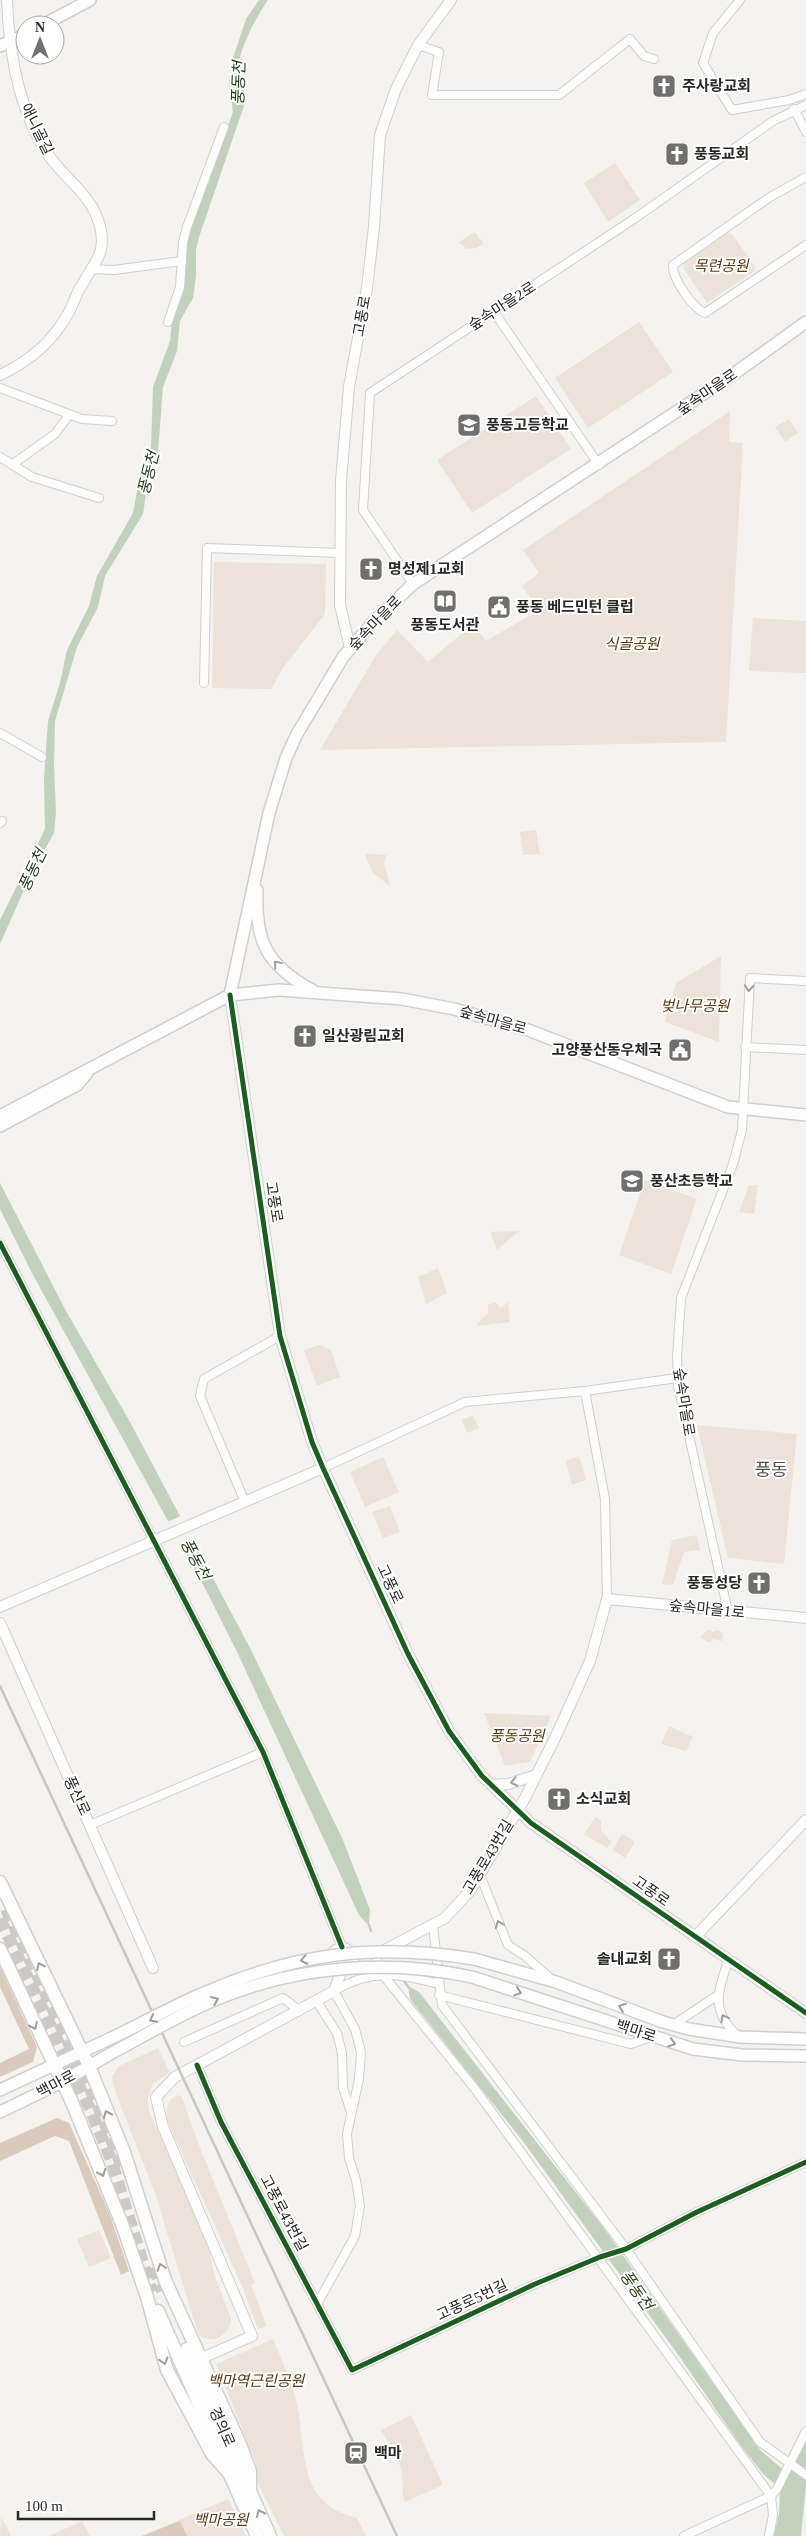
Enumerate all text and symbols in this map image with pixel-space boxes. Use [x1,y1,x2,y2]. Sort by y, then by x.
north arrow [15,15,65,65]
text: N [35,20,45,35]
water label: 풍동천 [229,58,248,105]
church icon: 주사랑교회 [651,73,677,99]
place label: 주사랑교회 [682,78,751,94]
street label: 애니골길 [18,101,56,157]
church icon: 풍동교회 [664,141,690,167]
place label: 풍동교회 [694,146,749,162]
park label: 목련공원 [693,258,750,274]
street label: 숲속마을2로 [466,278,538,334]
street label: 고풍로 [351,294,373,338]
street label: 숲속마을로 [674,366,740,418]
school or university icon: 풍동고등학교 [456,412,482,438]
place label: 풍동고등학교 [486,416,569,433]
water label: 풍동천 [135,447,163,497]
church icon: 명성제1교회 [358,556,384,582]
place label: 명성제1교회 [388,561,465,577]
library icon: 풍동도서관 [432,588,458,614]
street label: 숲속마을로 [345,593,405,653]
public building icon: 풍동 베드민턴 클럽 [486,594,512,620]
place label: 풍동 베드민턴 클럽 [516,599,634,615]
place label: 풍동도서관 [410,617,480,633]
park label: 식골공원 [604,636,661,652]
water label: 풍동천 [15,845,50,894]
one-way arrow [274,961,282,970]
one-way arrow [744,984,755,992]
park label: 벚나무공원 [660,998,731,1014]
street label: 숲속마을로 [458,1003,528,1037]
church icon: 일산광림교회 [292,1023,318,1049]
place label: 일산광림교회 [322,1028,405,1044]
public building icon: 고양풍산동우체국 [667,1037,693,1063]
place label: 고양풍산동우체국 [552,1042,662,1058]
school or university icon: 풍산초등학교 [619,1168,645,1194]
place label: 풍산초등학교 [650,1172,733,1189]
street label: 고풍로 [263,1180,285,1224]
street label: 숲속마을로 [671,1367,697,1437]
district label: 풍동 [754,1460,788,1480]
water label: 풍동천 [178,1536,214,1585]
street label: 고풍로 [374,1562,406,1606]
church icon: 풍동성당 [746,1570,772,1596]
place label: 풍동성당 [687,1575,742,1591]
street label: 숲속마을1로 [668,1597,746,1621]
park label: 풍동공원 [489,1728,546,1744]
street label: 풍산로 [61,1774,93,1818]
one-way arrow [510,1776,519,1787]
church icon: 소식교회 [546,1786,572,1812]
place label: 소식교회 [576,1791,631,1807]
street label: 고풍로43번길 [460,1817,516,1897]
street label: 고풍로 [629,1873,673,1909]
one-way arrow [495,1920,506,1929]
church icon: 솔내교회 [656,1946,682,1972]
place label: 솔내교회 [597,1951,652,1967]
one-way arrow [299,1954,308,1965]
one-way arrow [36,1962,46,1971]
one-way arrow [513,1986,522,1996]
one-way arrow [210,1995,219,2006]
one-way arrow [618,2003,626,2013]
one-way arrow [149,2013,158,2023]
one-way arrow [721,2015,731,2024]
street label: 백마로 [614,2017,658,2045]
one-way arrow [28,2021,38,2030]
one-way arrow [668,2037,676,2047]
street label: 백마로 [34,2067,78,2101]
one-way arrow [103,2110,114,2119]
one-way arrow [96,2169,106,2177]
street label: 고풍로43번길 [257,2172,311,2254]
one-way arrow [157,2263,167,2272]
water label: 풍동천 [617,2267,658,2315]
street label: 고풍로5번길 [434,2277,510,2323]
one-way arrow [158,2356,169,2365]
park label: 백마역근린공원 [208,2373,305,2389]
street label: 경의로 [206,2405,238,2449]
station icon: 백마 [343,2440,369,2466]
place label: 백마 [374,2445,402,2461]
scale bar [18,2488,154,2520]
text: 100 m [25,2498,63,2514]
one-way arrow [255,2509,266,2518]
park label: 백마공원 [193,2512,250,2528]

